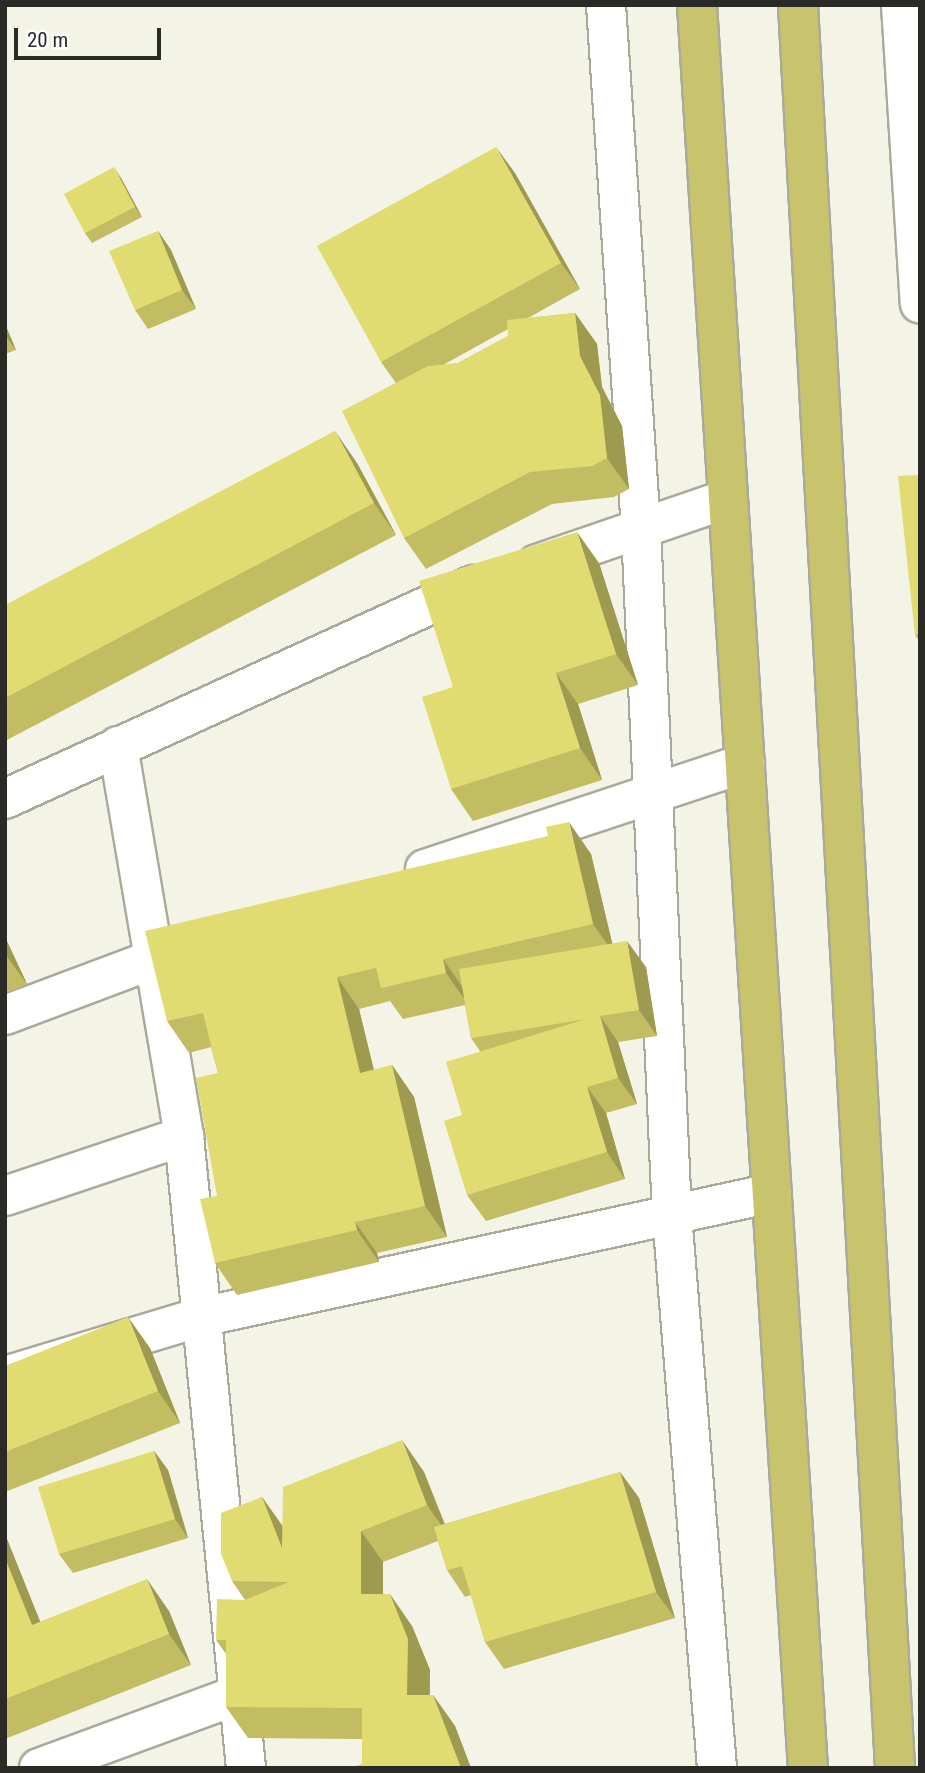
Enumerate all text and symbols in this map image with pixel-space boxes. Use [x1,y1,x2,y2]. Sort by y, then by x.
scale bar [18,14,164,58]
text: 20 m [27,28,68,52]

